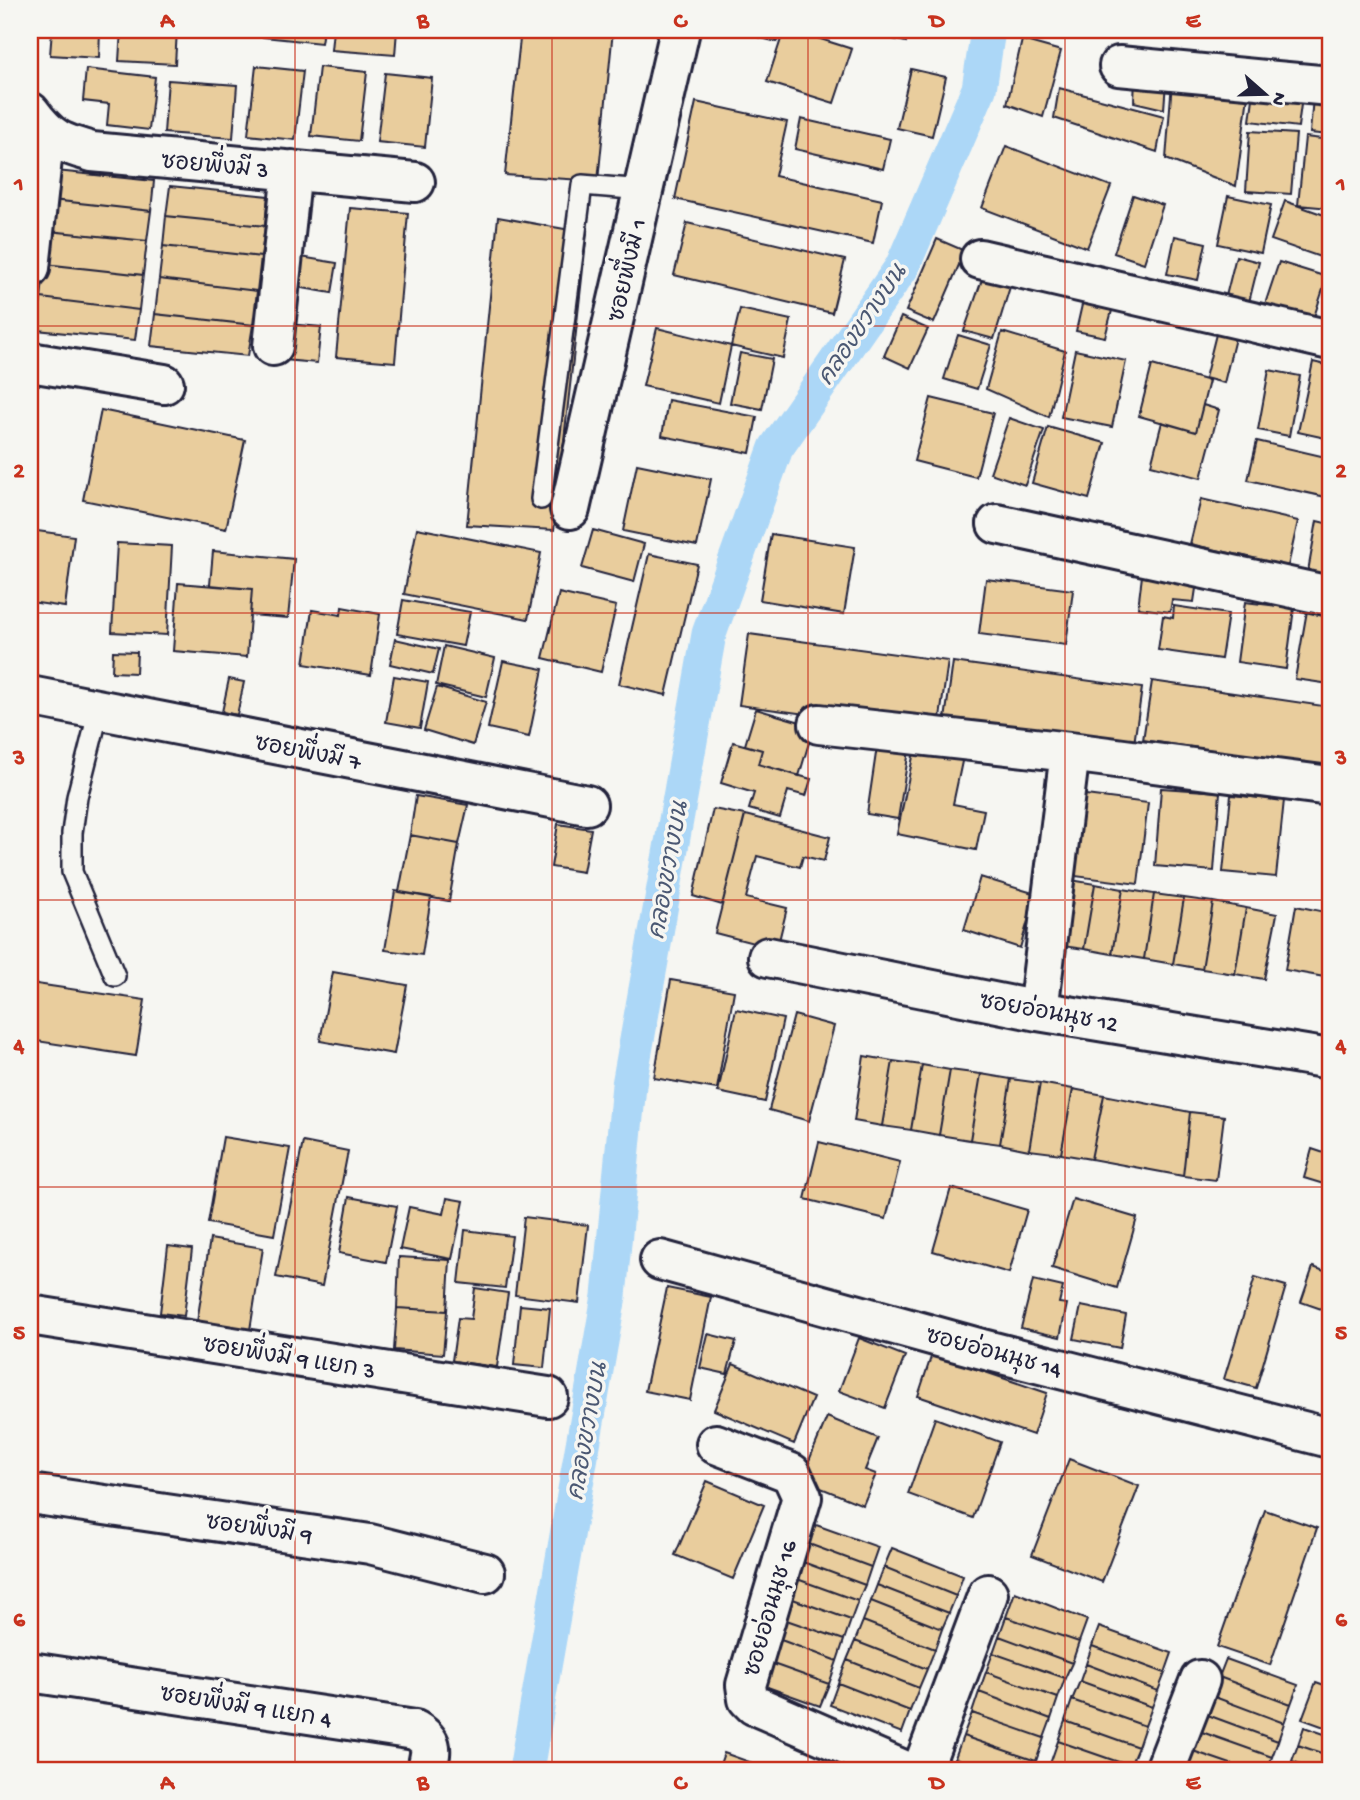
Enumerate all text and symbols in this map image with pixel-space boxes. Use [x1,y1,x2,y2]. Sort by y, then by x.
text: A [159,9,175,36]
text: B [416,9,430,36]
text: C [674,9,689,36]
text: D [928,9,946,36]
text: E [1186,9,1202,36]
north arrow [1230,60,1300,130]
text: N [1265,89,1291,108]
street label: ซอยพึ่งมี 3 [160,138,271,186]
text: 1 [13,172,24,199]
text: 1 [1335,172,1346,199]
street label: ซอยพึ่งมี 1 [594,214,654,325]
water label: คลองขวางบน [813,259,915,392]
text: 2 [13,459,25,486]
text: 2 [1335,459,1347,486]
street label: ซอยพึ่งมี 7 [252,720,366,778]
text: 3 [12,746,25,773]
text: 3 [1334,746,1347,773]
water label: คลองขวางบน [644,799,697,942]
street label: ซอยอ่อนนุช 12 [977,984,1121,1041]
text: 4 [13,1034,25,1061]
text: 4 [1335,1034,1347,1061]
street label: ซอยอ่อนนุช 14 [922,1318,1066,1387]
text: 5 [13,1321,25,1348]
text: 5 [1335,1321,1347,1348]
street label: ซอยพึ่งมี 9 แยก 3 [200,1322,379,1386]
water label: คลองขวางบน [563,1360,616,1503]
street label: ซอยพึ่งมี 9 [203,1499,316,1551]
street label: ซอยอ่อนนุช 16 [735,1536,806,1681]
text: 6 [13,1608,26,1635]
text: 6 [1335,1608,1348,1635]
street label: ซอยพึ่งมี 9 แยก 4 [158,1671,335,1735]
text: A [159,1771,175,1798]
text: B [416,1771,430,1798]
text: C [674,1771,689,1798]
text: D [928,1771,946,1798]
text: E [1186,1771,1202,1798]

